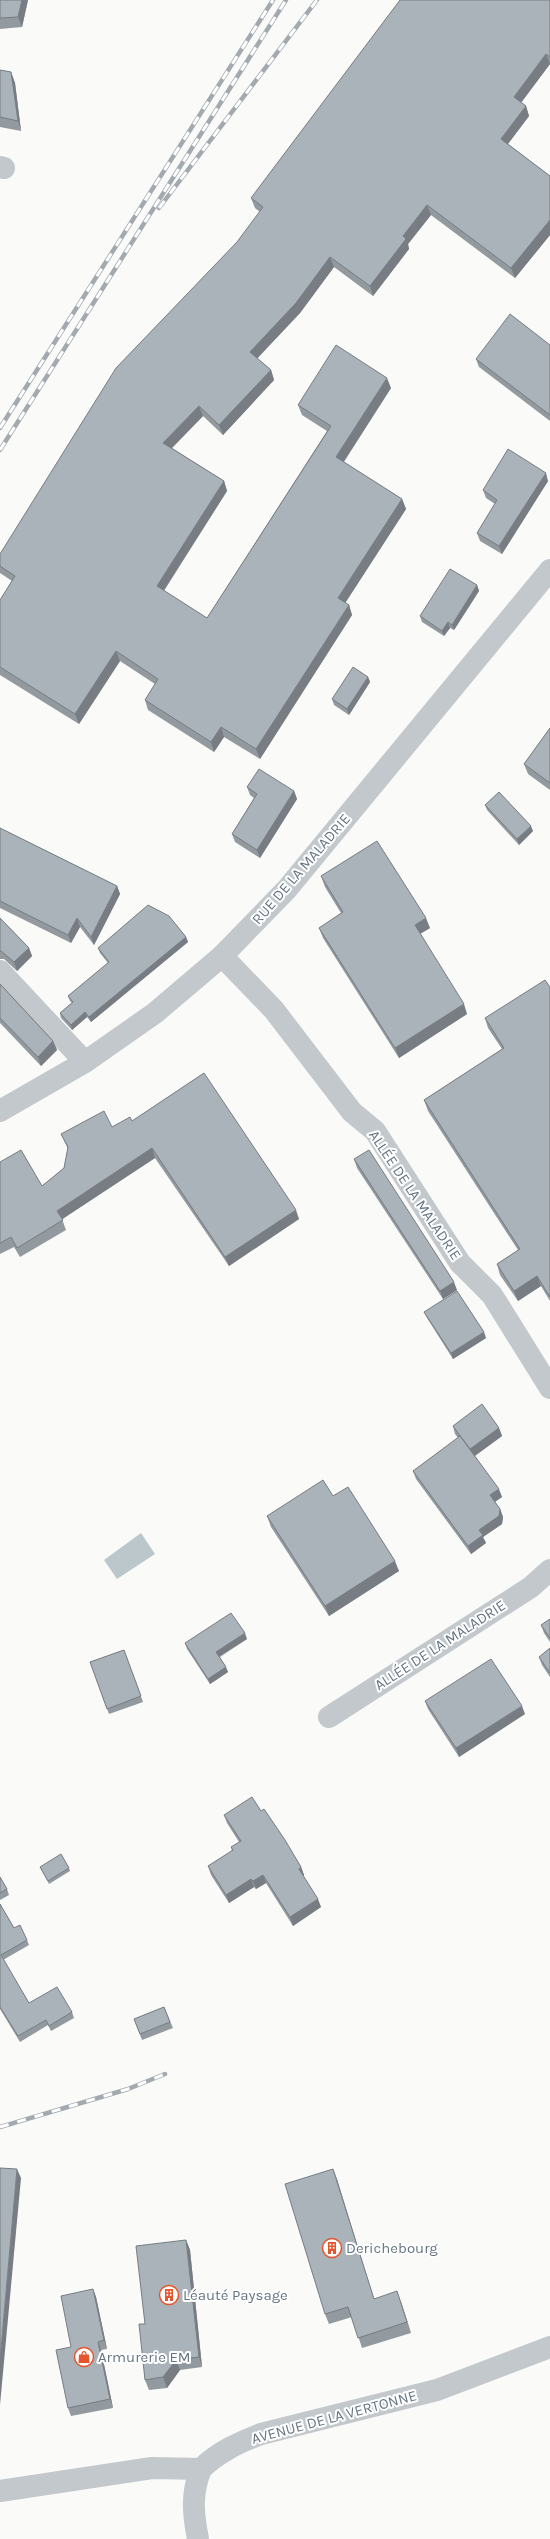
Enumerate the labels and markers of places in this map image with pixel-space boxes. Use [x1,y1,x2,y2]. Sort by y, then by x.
building icon: Derichebourg [321,2237,343,2259]
place label: Derichebourg [346,2239,438,2257]
building icon: Léauté Paysage [158,2284,180,2306]
place label: Léauté Paysage [183,2286,288,2304]
shop icon: Armurerie EM [73,2346,95,2368]
place label: Armurerie EM [98,2348,191,2366]

